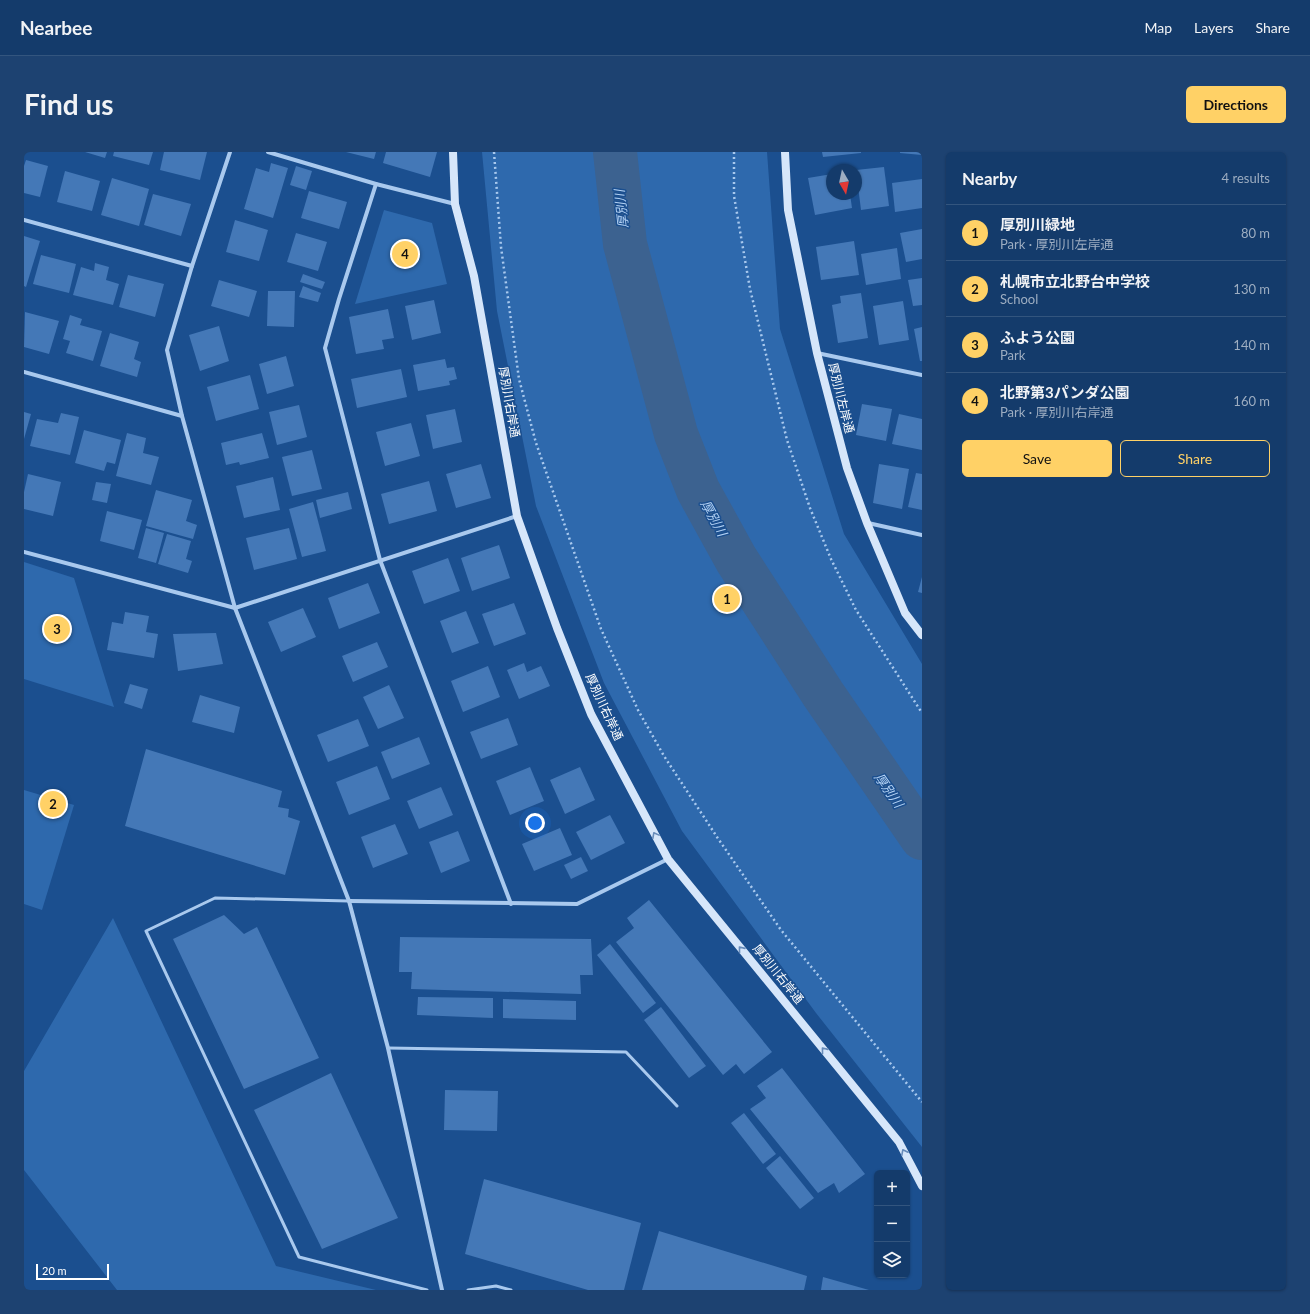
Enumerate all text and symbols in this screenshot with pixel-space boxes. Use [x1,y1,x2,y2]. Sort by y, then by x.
text: Nearbee [20,16,92,39]
text: Map [1144,19,1172,36]
text: Layers [1194,19,1234,36]
text: Share [1256,19,1290,36]
button: Directions [1186,86,1286,123]
text: Find us [24,87,114,121]
north arrow [826,164,862,200]
text: Nearby [962,168,1017,189]
text: 4 results [1222,170,1270,186]
water label: 厚別川 [611,187,631,229]
text: 厚別川緑地 [1000,215,1075,233]
text: 1 [971,225,979,241]
text: 80 m [1241,225,1270,241]
text: Park · 厚別川左岸通 [1000,236,1113,252]
pin: 4 [392,239,418,269]
text: 札幌市立北野台中学校 [1000,272,1150,290]
text: 2 [971,281,979,297]
text: 130 m [1233,281,1270,297]
text: School [1000,291,1038,307]
text: ふよう公園 [1000,328,1075,346]
text: 3 [971,337,979,353]
text: 140 m [1233,337,1270,353]
text: Park [1000,347,1025,363]
street label: 厚別川左岸通 [825,361,857,435]
street label: 厚別川右岸通 [496,365,523,439]
text: 北野第3パンダ公園 [1000,383,1129,401]
text: 4 [971,393,979,409]
text: 160 m [1233,393,1270,409]
text: Park · 厚別川右岸通 [1000,404,1113,420]
button: Save [962,440,1112,477]
button: Share [1120,440,1270,477]
water label: 厚別川 [698,497,731,541]
pin: 1 [714,584,740,614]
pin: 3 [44,614,70,644]
street label: 厚別川右岸通 [582,671,626,743]
water label: 厚別川 [871,769,908,812]
pin: 2 [40,789,66,819]
your location [525,813,545,833]
one-way arrow [652,832,660,839]
street label: 厚別川右岸通 [750,941,807,1006]
one-way arrow [739,947,746,954]
one-way arrow [821,1047,828,1054]
one-way arrow [901,1148,909,1156]
map controls [874,1170,910,1278]
button: + [874,1170,910,1206]
button: − [874,1206,910,1242]
button: layers [874,1242,910,1278]
scale bar [36,1262,109,1281]
text: 20 m [42,1264,67,1277]

